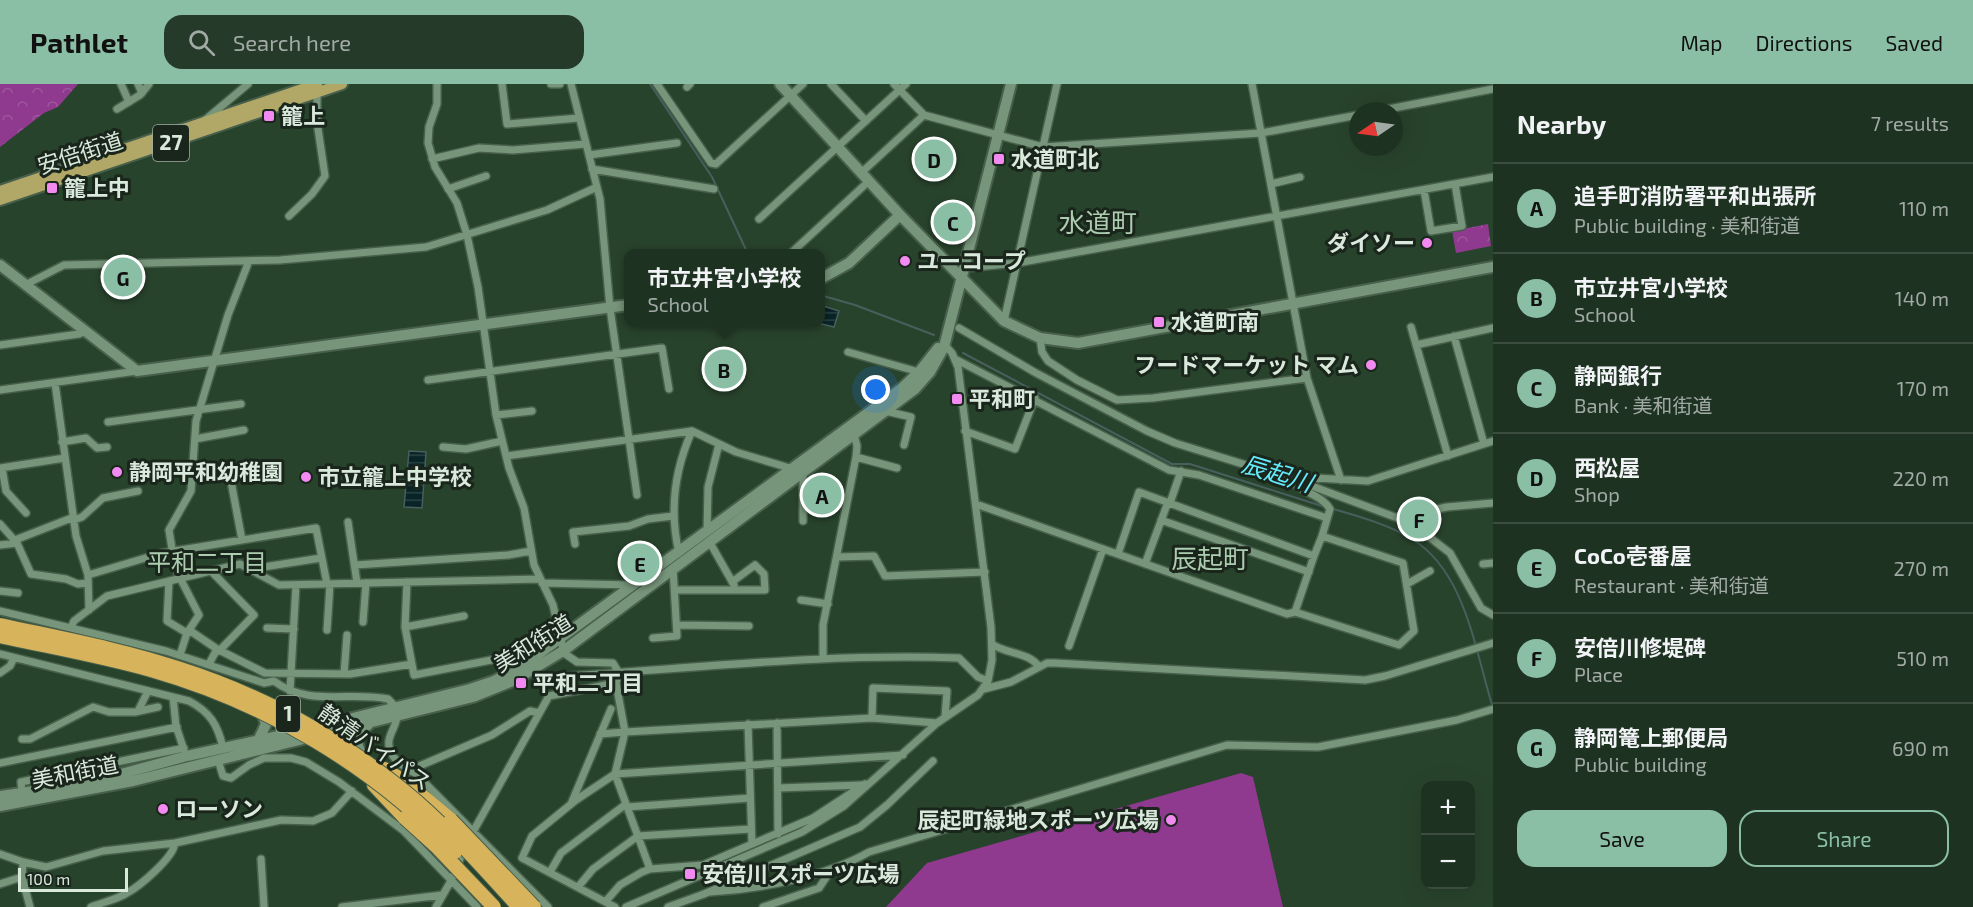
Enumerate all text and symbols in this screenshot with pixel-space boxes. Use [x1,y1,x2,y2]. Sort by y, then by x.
search box [164,15,584,69]
text: Pathlet [30,25,128,59]
icon: search [185,26,218,59]
text: Search here [233,29,351,55]
text: Map [1680,30,1723,55]
text: Directions [1756,30,1852,55]
text: Saved [1885,30,1943,55]
place label: 籠上 [281,102,325,128]
north arrow [1349,102,1403,156]
text: Nearby [1517,108,1606,139]
marker: 籠上 [262,109,276,123]
text: 7 results [1871,111,1949,135]
road number: 27 [153,125,189,161]
street label: 安倍街道 [34,126,126,178]
pin: D [914,136,954,182]
place label: 水道町北 [1011,145,1099,171]
marker: 水道町北 [992,152,1006,166]
place label: 籠上中 [64,174,130,200]
marker: 籠上中 [45,181,59,195]
text: 追手町消防署平和出張所 [1574,182,1816,208]
text: A [1530,196,1543,220]
text: 110 m [1899,196,1949,220]
pin: C [934,200,972,244]
district label: 水道町 [1059,206,1137,237]
text: Public building · 美和街道 [1574,213,1800,237]
place label: ダイソー [1327,229,1415,255]
marker: ダイソー [1420,236,1434,250]
place label: ユーコープ [917,247,1026,273]
popup [624,249,825,327]
pin: G [104,254,142,300]
marker: ユーコープ [898,254,912,268]
text: 市立井宮小学校 [647,264,802,290]
text: 市立井宮小学校 [1574,274,1728,300]
text: B [1530,286,1543,310]
text: 140 m [1895,286,1949,310]
text: School [647,292,709,316]
text: School [1574,302,1635,326]
place label: 水道町南 [1171,308,1259,334]
marker: 水道町南 [1152,315,1166,329]
pin: B [704,346,744,392]
place label: フードマーケット マム [1134,351,1359,377]
marker: フードマーケット マム [1364,358,1378,372]
text: 静岡銀行 [1574,362,1662,388]
your location [861,375,890,404]
text: C [1531,376,1542,400]
text: 170 m [1897,376,1949,400]
place label: 平和町 [969,385,1035,411]
marker: 平和町 [950,392,964,406]
text: Bank · 美和街道 [1574,393,1713,417]
water label: 辰起川 [1239,448,1319,498]
text: 西松屋 [1574,454,1640,480]
place label: 静岡平和幼稚園 [129,458,283,484]
place label: 市立籠上中学校 [318,463,472,489]
marker: 静岡平和幼稚園 [110,465,124,479]
text: D [1530,466,1543,490]
text: 220 m [1892,466,1949,490]
marker: 市立籠上中学校 [299,470,313,484]
pin: A [802,472,842,518]
text: Shop [1574,482,1620,506]
pin: F [1400,496,1438,542]
pin: E [620,540,660,586]
district label: 辰起町 [1171,542,1249,573]
text: CoCo壱番屋 [1574,542,1692,568]
district label: 平和二丁目 [147,547,267,576]
text: E [1531,556,1542,580]
text: 270 m [1893,556,1949,580]
text: Restaurant · 美和街道 [1574,573,1769,597]
street label: 美和街道 [488,608,577,676]
text: 安倍川修堤碑 [1574,634,1706,660]
text: F [1531,646,1542,670]
text: 510 m [1896,646,1949,670]
text: Place [1574,662,1623,686]
place label: 平和二丁目 [533,669,643,695]
marker: 平和二丁目 [514,676,528,690]
road number: 1 [276,696,300,732]
street label: 静清バイパス [314,698,437,795]
text: 静岡篭上郵便局 [1574,724,1728,750]
text: G [1530,736,1543,760]
text: 690 m [1892,736,1949,760]
street label: 美和街道 [29,750,120,792]
text: Public building [1574,752,1707,776]
map controls [1421,781,1475,889]
button: + [1421,781,1475,835]
place label: ローソン [175,795,263,821]
marker: ローソン [156,802,170,816]
place label: 辰起町緑地スポーツ広場 [917,806,1159,832]
button: Save [1517,810,1727,867]
button: Share [1739,810,1949,867]
marker: 辰起町緑地スポーツ広場 [1164,813,1178,827]
button: − [1421,835,1475,889]
place label: 安倍川スポーツ広場 [702,860,900,886]
scale bar [18,865,128,892]
marker: 安倍川スポーツ広場 [683,867,697,881]
text: 100 m [27,869,70,888]

